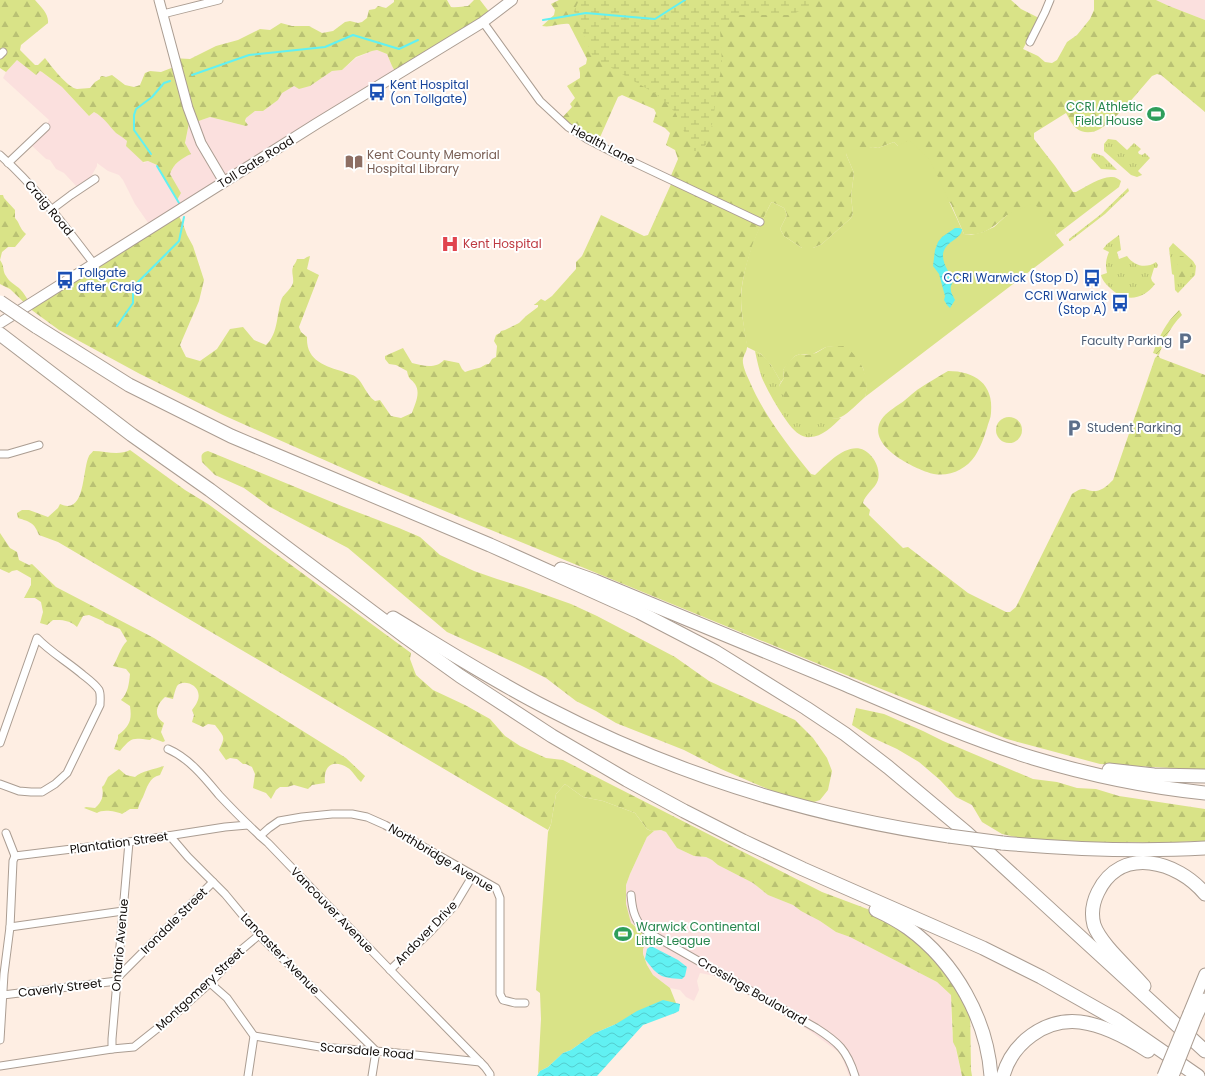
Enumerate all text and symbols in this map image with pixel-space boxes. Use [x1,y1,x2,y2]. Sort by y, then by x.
place label: Kent Hospital (on Tollgate) [390,76,469,107]
bus stop icon: Kent Hospital (on Tollgate) [367,82,387,102]
place label: CCRI Athletic Field House [1066,98,1143,129]
sports icon: CCRI Athletic Field House [1146,104,1166,124]
street label: Health Lane [568,121,638,169]
street label: Toll Gate Road [214,131,297,192]
place label: Kent County Memorial Hospital Library [367,146,500,177]
library icon: Kent County Memorial Hospital Library [344,152,364,172]
street label: Craig Road [21,176,78,239]
hospital icon: Kent Hospital [440,234,460,254]
place label: Kent Hospital [463,235,542,252]
place label: Tollgate after Craig [78,264,142,295]
bus stop icon: CCRI Warwick (Stop D) [1082,268,1102,288]
place label: CCRI Warwick (Stop D) [943,269,1079,286]
bus stop icon: Tollgate after Craig [55,270,75,290]
place label: CCRI Warwick (Stop A) [1024,287,1108,318]
bus stop icon: CCRI Warwick (Stop A) [1110,293,1130,313]
parking icon: Faculty Parking [1175,331,1195,351]
place label: Faculty Parking [1081,332,1172,349]
parking icon: Student Parking [1064,418,1084,438]
place label: Student Parking [1087,419,1181,436]
street label: Northbridge Avenue [385,819,497,896]
street label: Plantation Street [69,827,169,858]
street label: Vancouver Avenue [287,863,378,956]
street label: Irondale Street [137,884,211,958]
street label: Andover Drive [391,897,461,969]
street label: Ontario Avenue [107,898,132,992]
street label: Lancaster Avenue [237,909,324,998]
place label: Warwick Continental Little League [636,918,760,949]
sports icon: Warwick Continental Little League [613,924,633,944]
street label: Montgomery Street [152,943,248,1034]
street label: Crossings Boulavard [695,952,810,1029]
street label: Caverly Street [17,974,103,1001]
street label: Scarsdale Road [319,1038,415,1063]

